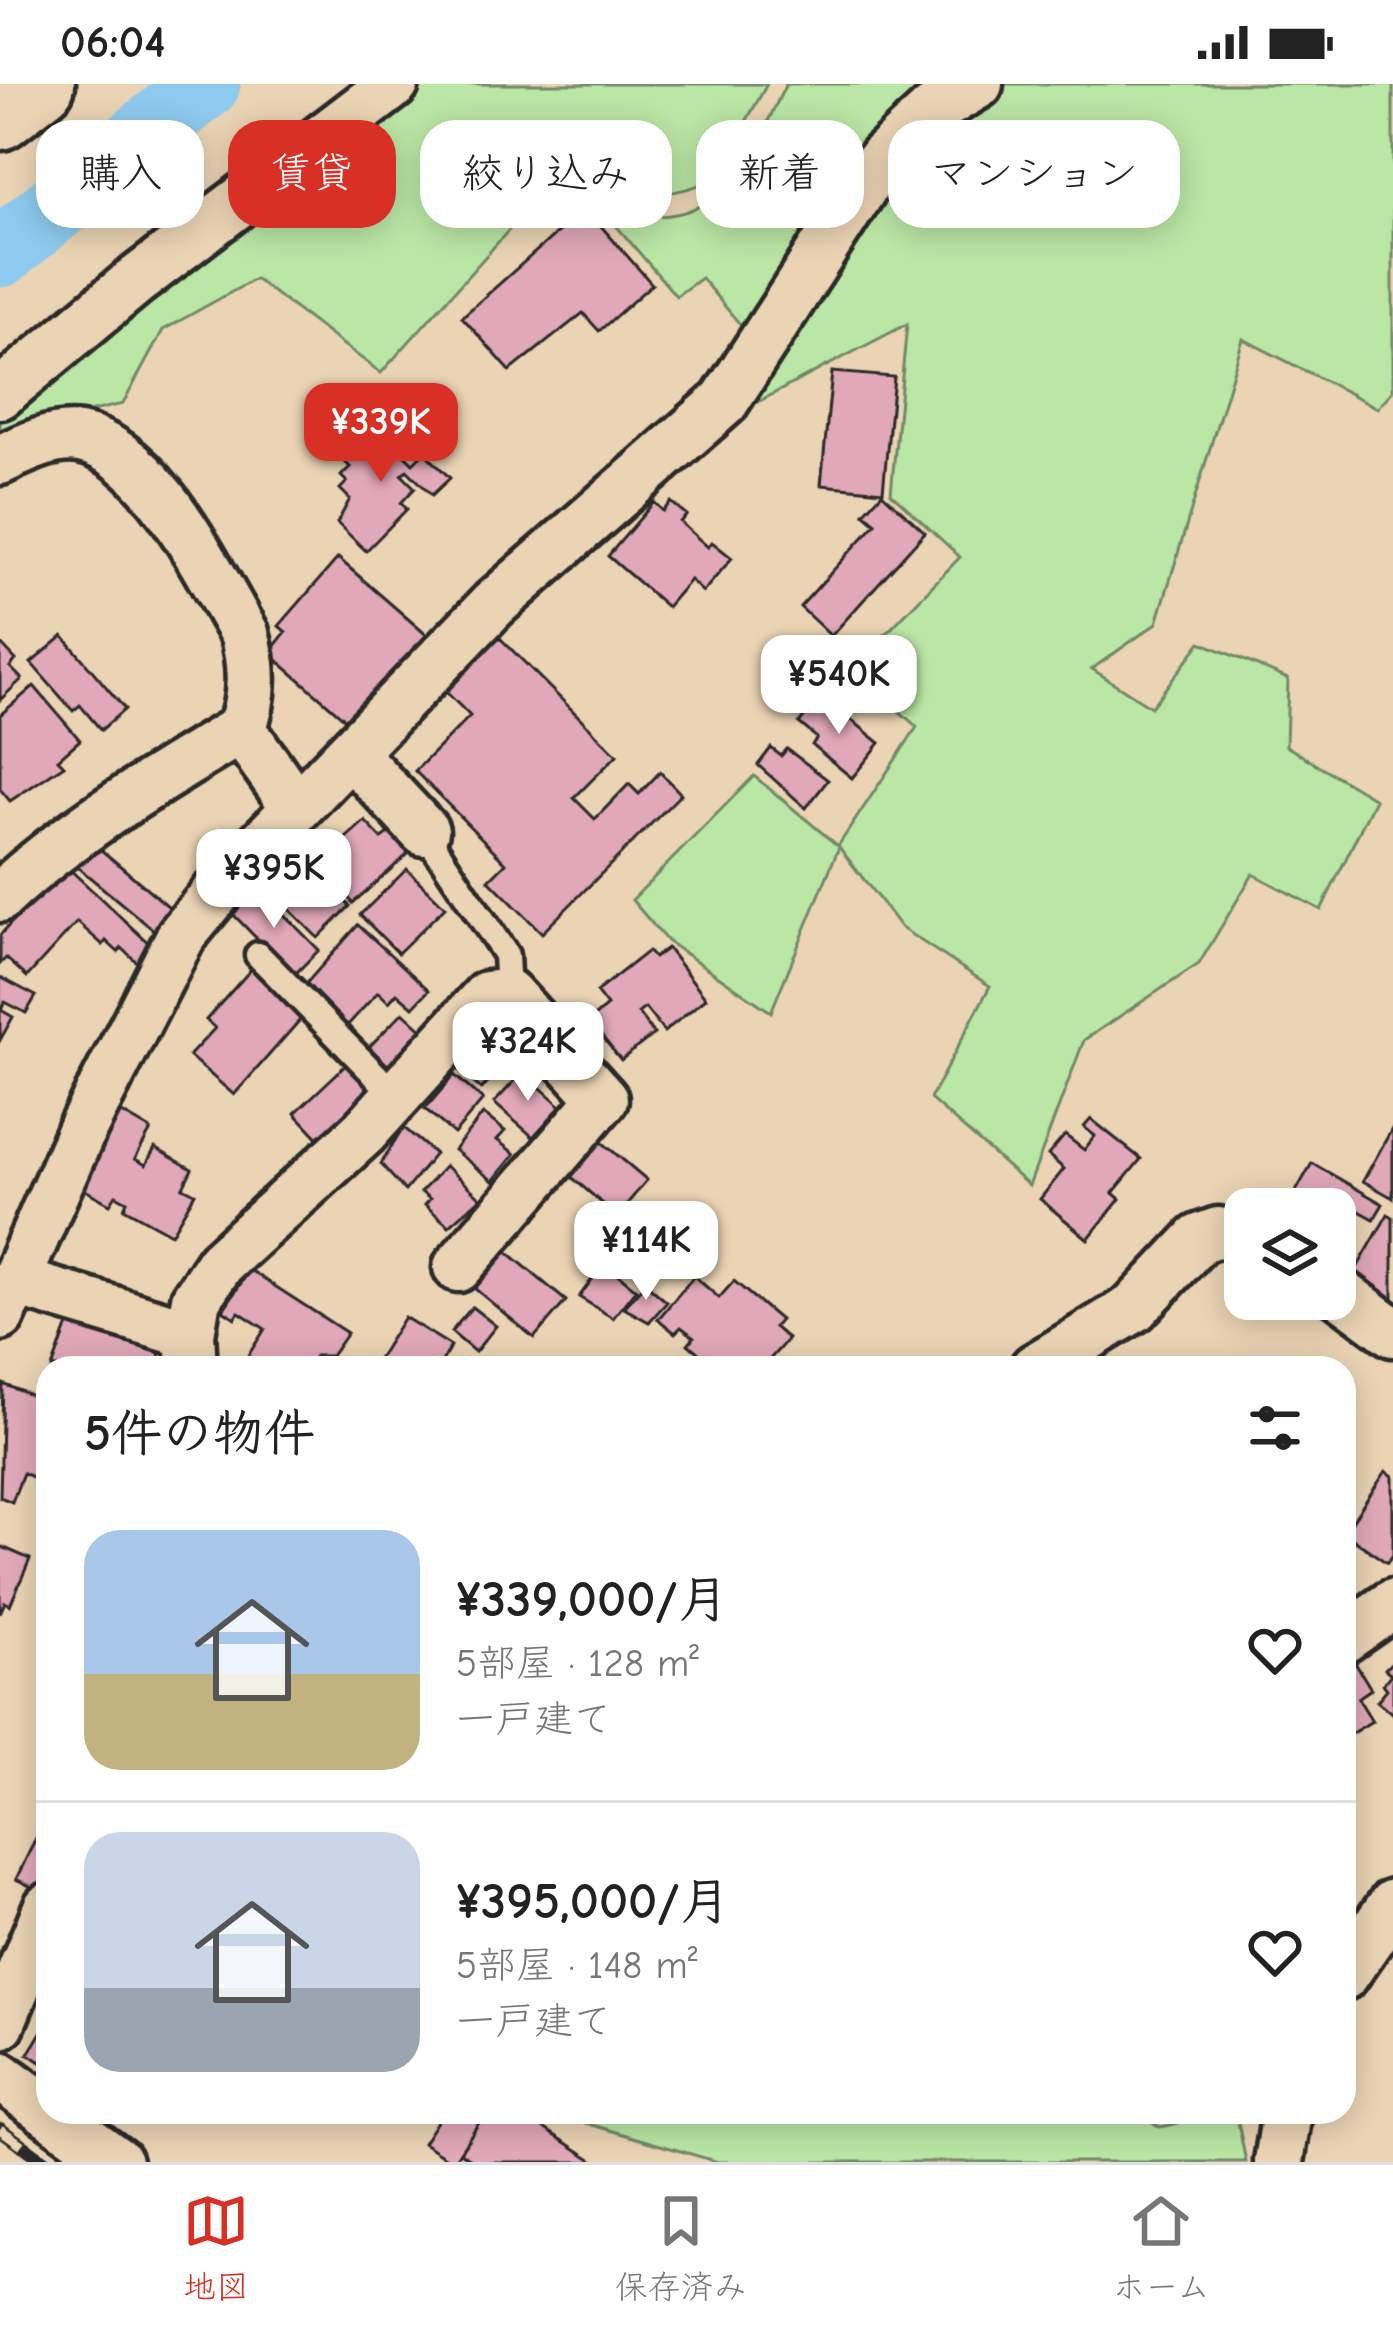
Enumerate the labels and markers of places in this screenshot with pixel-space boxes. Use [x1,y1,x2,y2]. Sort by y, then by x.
pin: ¥339K [297,383,465,485]
pin: ¥540K [755,635,923,737]
pin: ¥395K [190,829,358,931]
pin: ¥324K [444,1002,612,1104]
pin: ¥114K [562,1201,730,1303]

